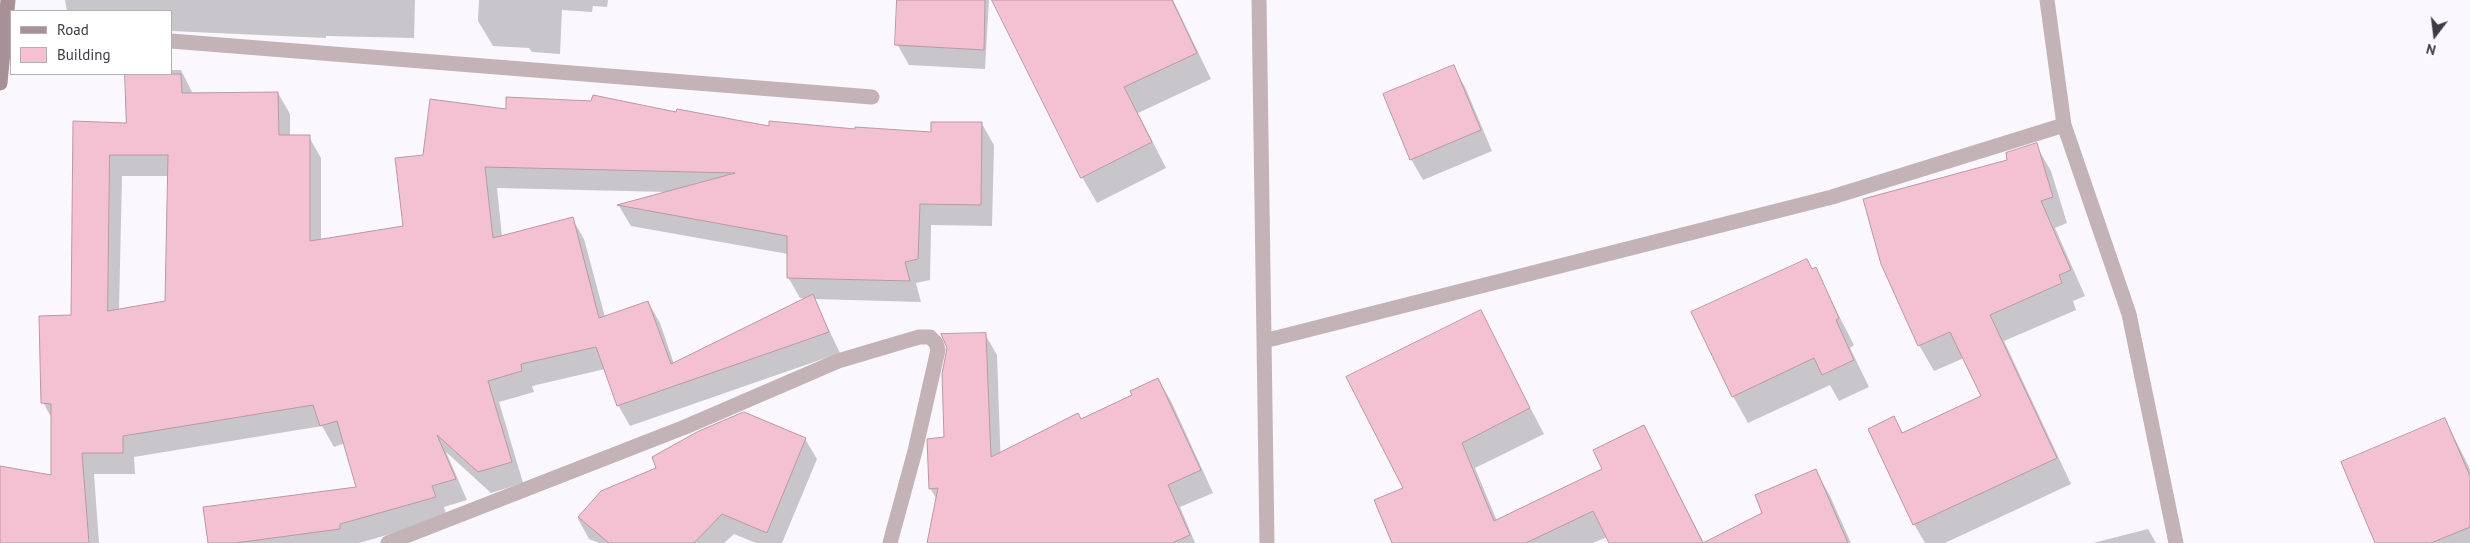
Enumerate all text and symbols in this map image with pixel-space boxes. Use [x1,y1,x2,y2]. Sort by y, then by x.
legend [10,10,172,75]
north arrow [2410,10,2460,60]
text: Road [57,20,89,39]
text: N [2424,40,2438,59]
text: Building [57,45,111,64]

